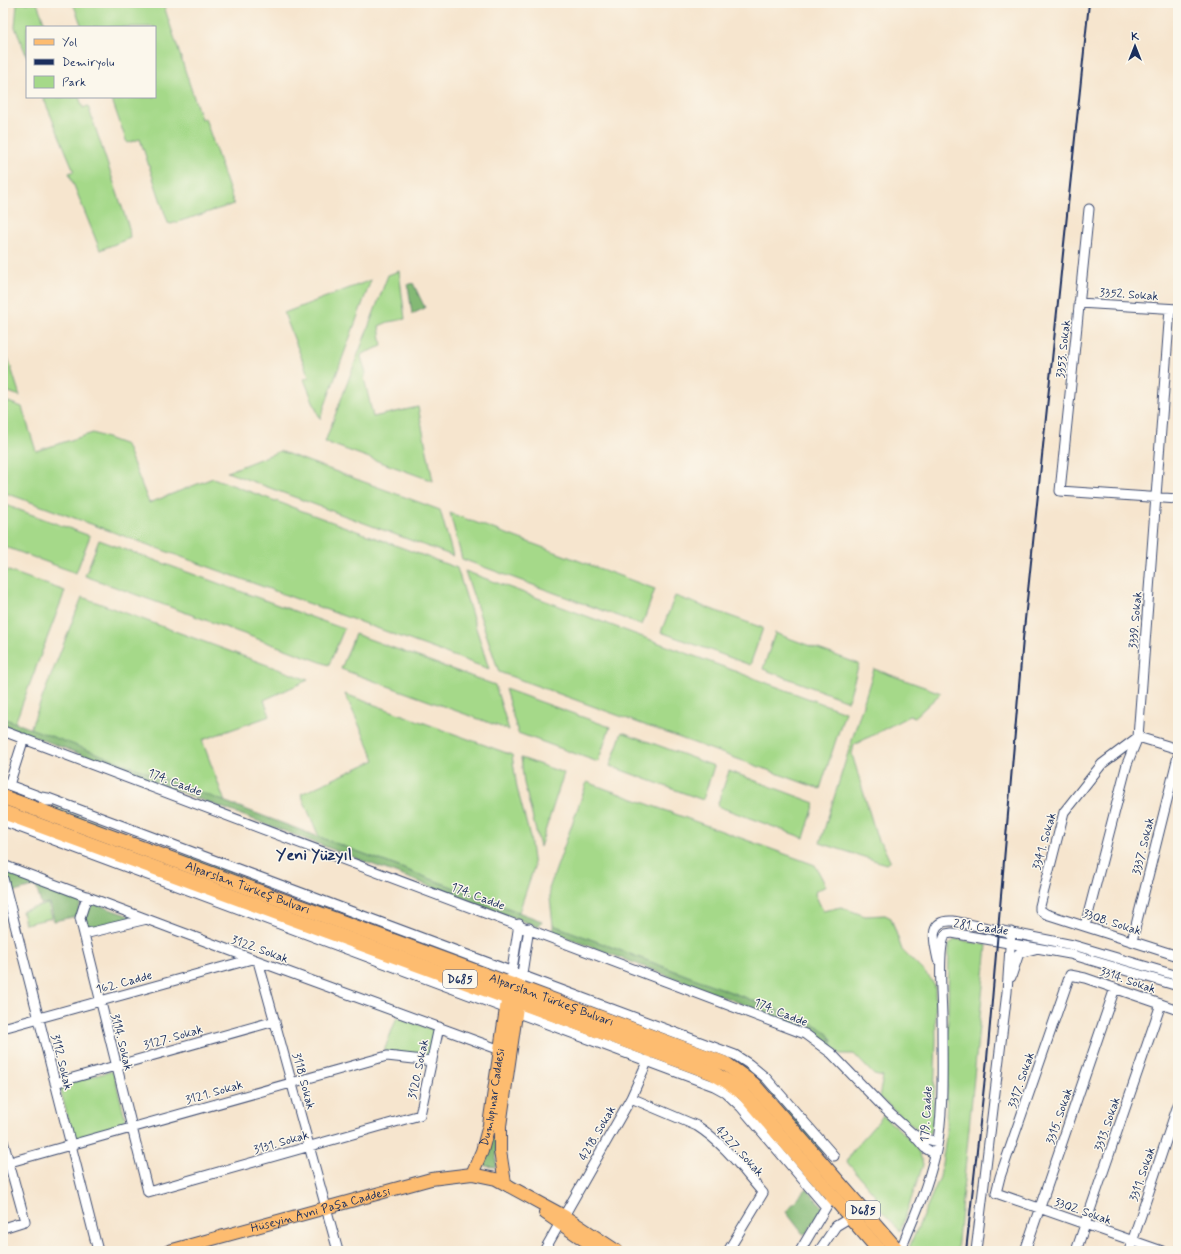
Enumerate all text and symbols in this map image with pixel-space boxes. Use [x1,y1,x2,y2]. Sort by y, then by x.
legend [26,26,156,98]
north arrow [1115,26,1155,66]
text: K [1131,30,1139,44]
text: Yol [62,35,77,51]
text: Demiryolu [62,55,115,71]
text: Park [62,75,86,91]
street label: 3352. Sokak [1099,285,1159,305]
street label: 3353. Sokak [1053,319,1075,379]
street label: 3339. Sokak [1126,591,1146,649]
street label: 174. Cadde [145,765,204,801]
street label: 3341. Sokak [1029,811,1061,872]
street label: 3337. Sokak [1129,816,1159,877]
district label: Yeni Yüzyıl [276,845,352,866]
street label: Alparslan Türkeş Bulvarı [183,858,312,919]
street label: 174. Cadde [448,879,507,915]
street label: 3308. Sokak [1080,906,1143,940]
street label: 281. Cadde [952,916,1009,940]
street label: 3122. Sokak [229,932,290,968]
street label: 3314. Sokak [1098,964,1158,998]
street label: 162. Cadde [95,968,154,998]
road number: D685 [443,970,477,988]
street label: Alparslan Türkeş Bulvarı [487,970,616,1031]
street label: 174. Cadde [751,995,810,1031]
street label: 3114. Sokak [106,1012,136,1073]
street label: 3127. Sokak [142,1022,205,1054]
street label: 3112. Sokak [46,1033,76,1092]
street label: 3120. Sokak [405,1038,433,1100]
street label: Dumlupınar Caddesi [477,1047,509,1148]
street label: 3317. Sokak [1005,1050,1039,1111]
street label: 3118. Sokak [288,1051,318,1111]
street label: 3121. Sokak [184,1077,245,1109]
street label: 179. Cadde [917,1086,937,1142]
street label: 3315. Sokak [1043,1086,1077,1147]
street label: 3313. Sokak [1091,1095,1125,1154]
street label: 4218. Sokak [576,1103,620,1164]
street label: 4227. Sokak [712,1123,767,1181]
street label: 3131. Sokak [252,1127,311,1159]
street label: 3311. Sokak [1126,1145,1160,1204]
street label: Hüseyin Avni Paşa Caddesi [249,1184,392,1237]
street label: 3302. Sokak [1052,1195,1114,1229]
road number: D685 [846,1201,880,1219]

